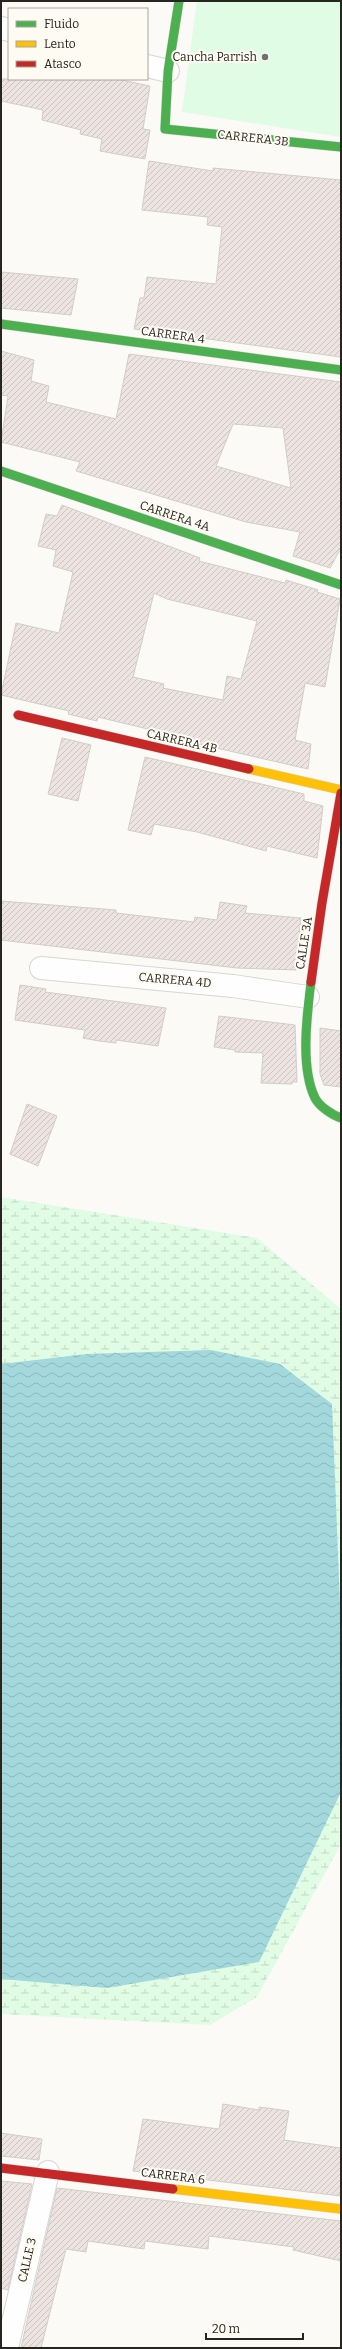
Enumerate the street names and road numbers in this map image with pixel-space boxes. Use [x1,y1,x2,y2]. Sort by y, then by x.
street label: CARRERA 3B [217,127,289,149]
street label: CARRERA 4 [140,324,206,346]
street label: CARRERA 4A [138,498,212,534]
street label: CARRERA 4B [145,726,219,756]
street label: CALLE 3A [293,915,315,970]
street label: CARRERA 4D [138,970,212,990]
street label: CARRERA 6 [140,2165,206,2187]
street label: CALLE 3 [15,2236,39,2284]

